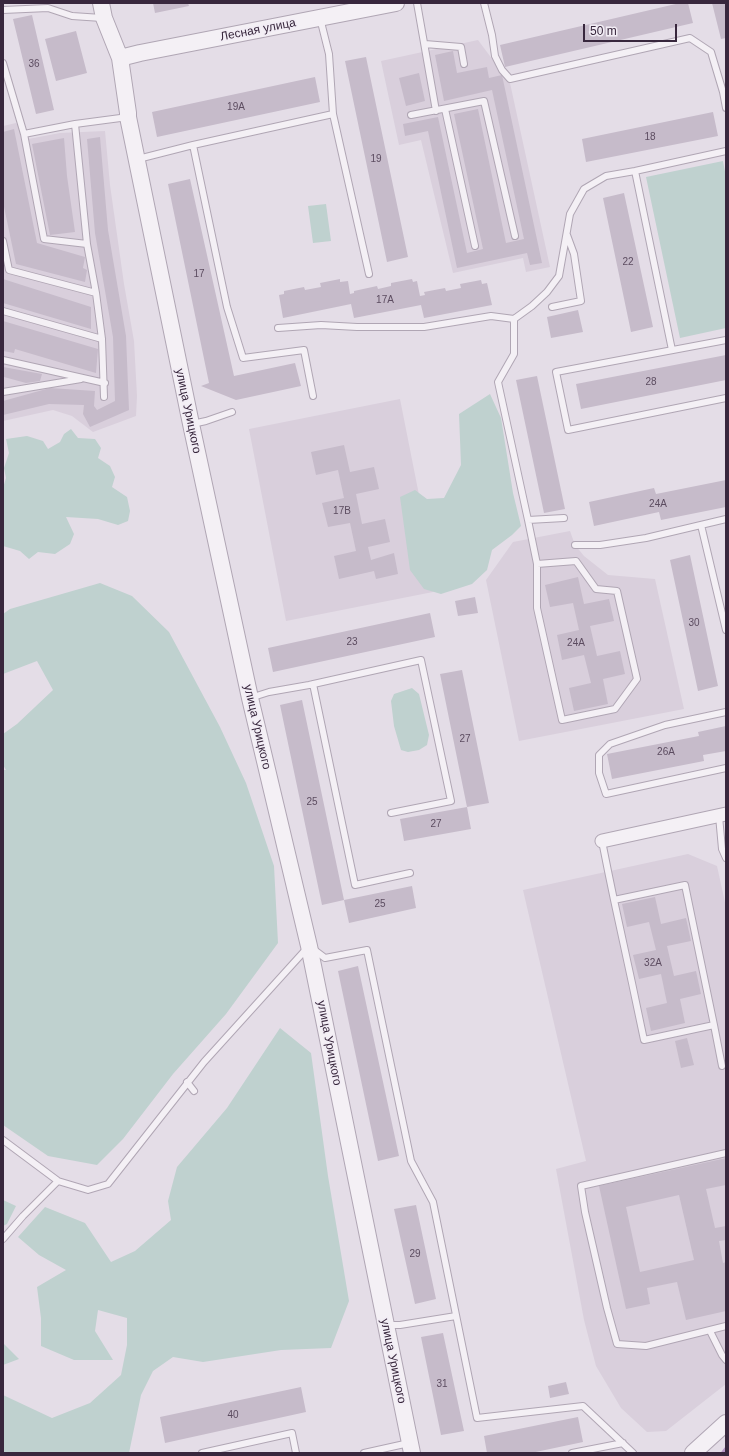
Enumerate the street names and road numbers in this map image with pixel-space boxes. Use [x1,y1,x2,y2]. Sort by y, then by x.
street label: Лесная улица [219,16,297,44]
street label: улица Урицкого [172,367,204,455]
street label: улица Урицкого [240,683,274,771]
street label: улица Урицкого [314,999,344,1087]
street label: улица Урицкого [377,1317,409,1405]

